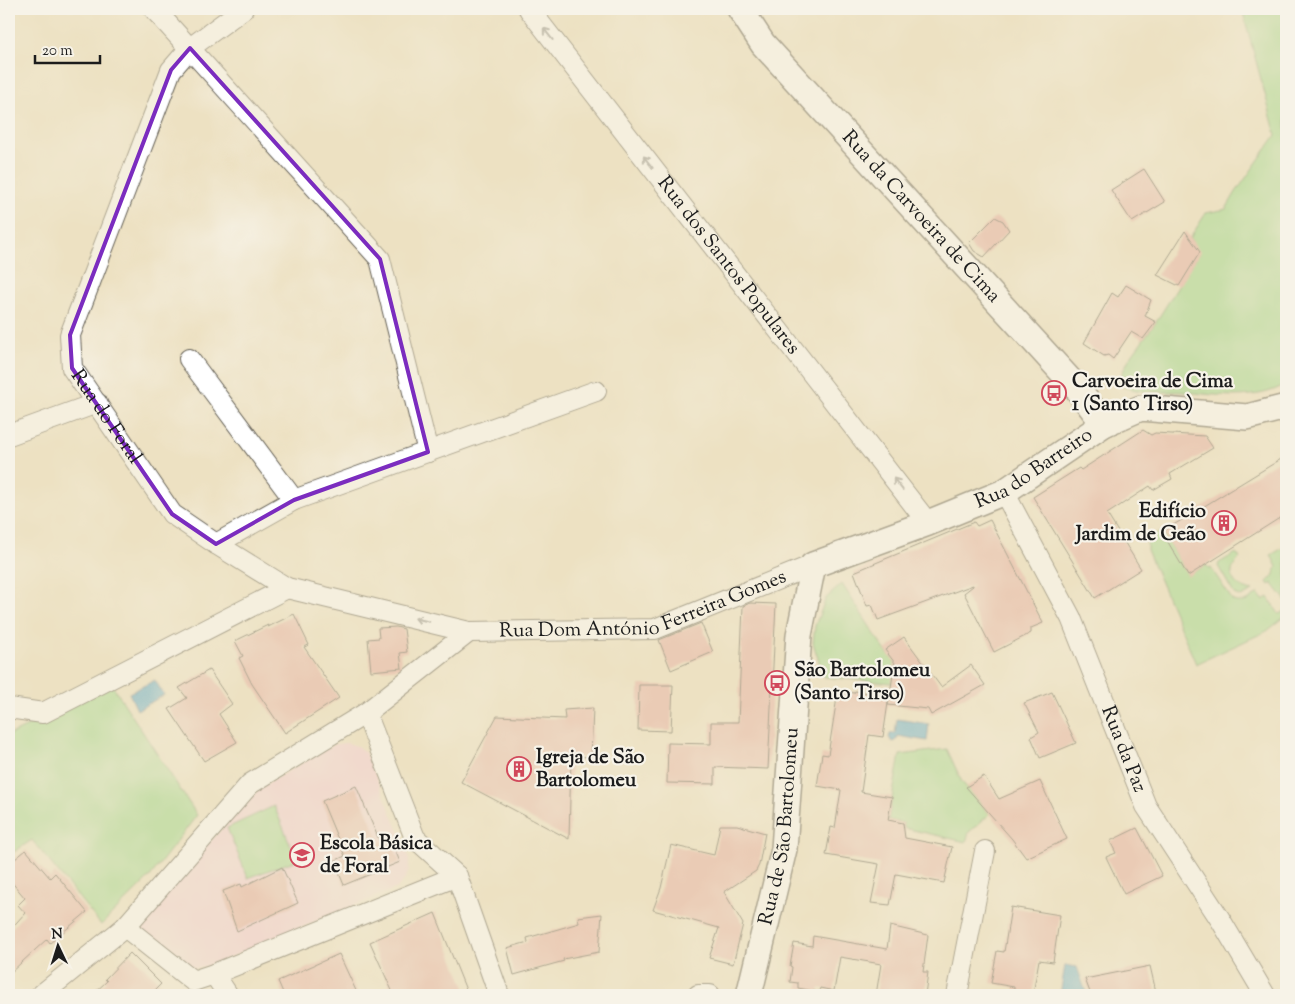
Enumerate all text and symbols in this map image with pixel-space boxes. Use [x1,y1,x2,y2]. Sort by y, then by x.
one-way arrow [543,28,554,41]
scale bar [35,32,100,64]
text: 20 m [42,41,73,62]
street label: Rua da Carvoeira de Cima [834,124,1007,310]
one-way arrow [643,155,653,169]
street label: Rua dos Santos Populares [650,170,807,361]
street label: Rua do Foral [63,364,149,471]
place label: Carvoeira de Cima 1 (Santo Tirso) [1072,368,1234,420]
bus stop icon: Carvoeira de Cima 1 (Santo Tirso) [1041,380,1067,406]
street label: Rua do Barreiro [971,421,1099,517]
one-way arrow [893,477,903,491]
place label: Edifício Jardim de Geão [1074,498,1206,550]
building icon: Edifício Jardim de Geão [1211,510,1237,536]
street label: Rua Dom António Ferreira Gomes [499,563,791,646]
one-way arrow [414,615,430,625]
place label: São Bartolomeu (Santo Tirso) [794,657,931,709]
bus stop icon: São Bartolomeu (Santo Tirso) [764,670,790,696]
street label: Rua da Paz [1093,701,1154,797]
street label: Rua de São Bartolomeu [752,726,807,928]
place label: Igreja de São Bartolomeu [536,744,645,796]
building icon: Igreja de São Bartolomeu [506,756,532,782]
place label: Escola Básica de Foral [320,830,433,882]
school or university icon: Escola Básica de Foral [289,842,315,868]
north arrow [32,922,82,972]
text: N [51,925,64,945]

